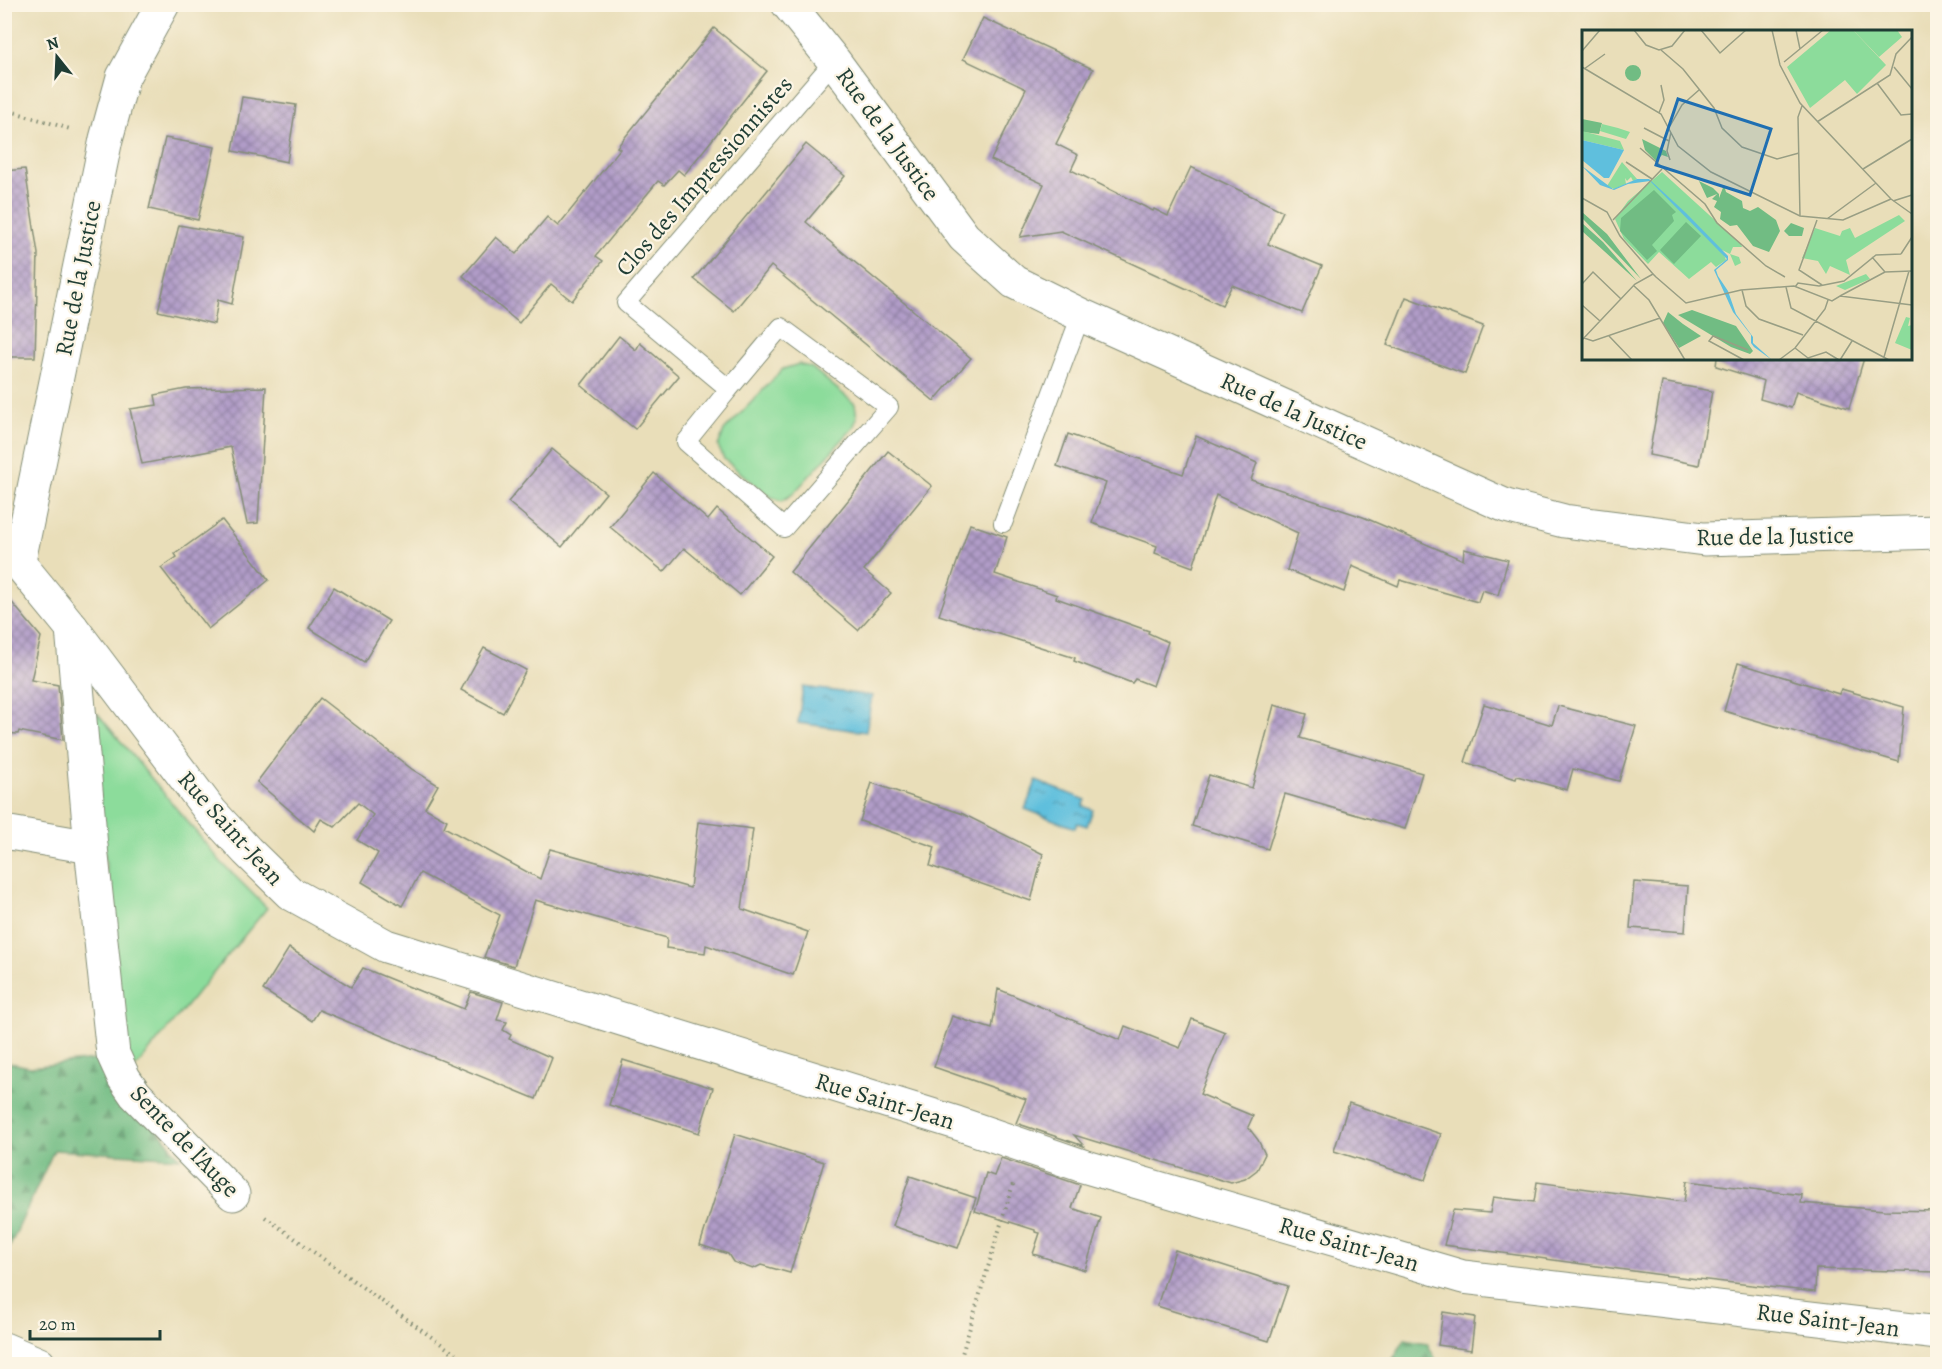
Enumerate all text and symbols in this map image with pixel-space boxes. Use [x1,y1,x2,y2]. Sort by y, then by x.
north arrow [27,27,87,87]
inset map [1582,30,1912,360]
text: N [44,31,62,56]
street label: Rue de la Justice [829,61,947,207]
street label: Clos des Impressionnistes [608,69,800,283]
street label: Rue de la Justice [47,198,109,358]
street label: Rue de la Justice [1215,364,1373,458]
street label: Rue de la Justice [1696,519,1854,553]
street label: Rue Saint-Jean [171,764,291,892]
street label: Rue Saint-Jean [811,1065,959,1137]
street label: Sente de l'Auge [123,1078,247,1204]
street label: Rue Saint-Jean [1275,1209,1423,1279]
street label: Rue Saint-Jean [1755,1295,1901,1345]
scale bar [30,1303,160,1341]
text: 20 m [39,1312,76,1336]

